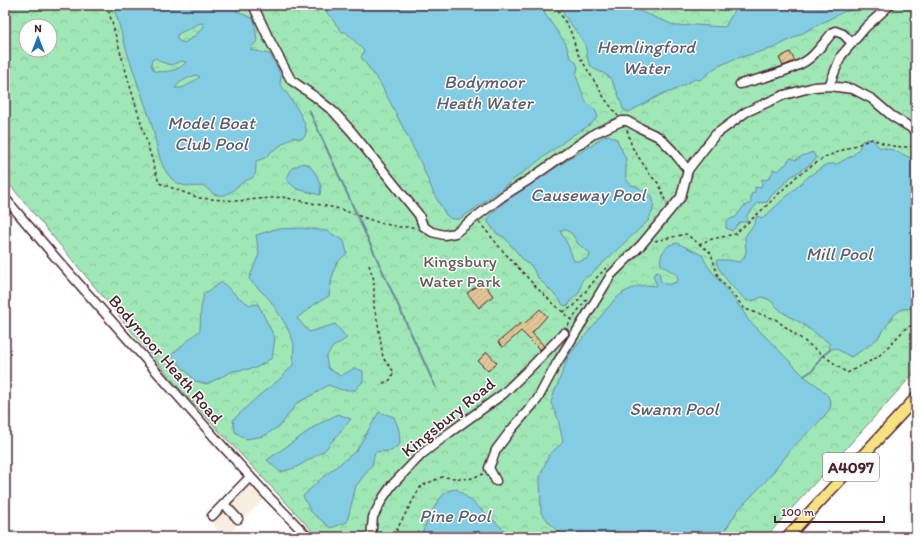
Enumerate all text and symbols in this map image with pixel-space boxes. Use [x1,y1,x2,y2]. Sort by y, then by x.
north arrow [18,18,58,58]
text: N [34,22,42,35]
water label: Hemlingford Water [597,36,697,79]
water label: Bodymoor Heath Water [435,71,534,114]
water label: Model Boat Club Pool [167,112,257,155]
water label: Causeway Pool [530,184,648,206]
water label: Mill Pool [806,243,874,265]
park label: Kingsbury Water Park [419,251,501,291]
street label: Bodymoor Heath Road [105,291,228,428]
street label: Kingsbury Road [397,373,499,461]
water label: Swann Pool [629,398,720,420]
road number: A4097 [823,453,879,481]
scale bar [775,498,884,524]
water label: Pine Pool [419,505,493,527]
text: 100 m [781,505,814,519]

